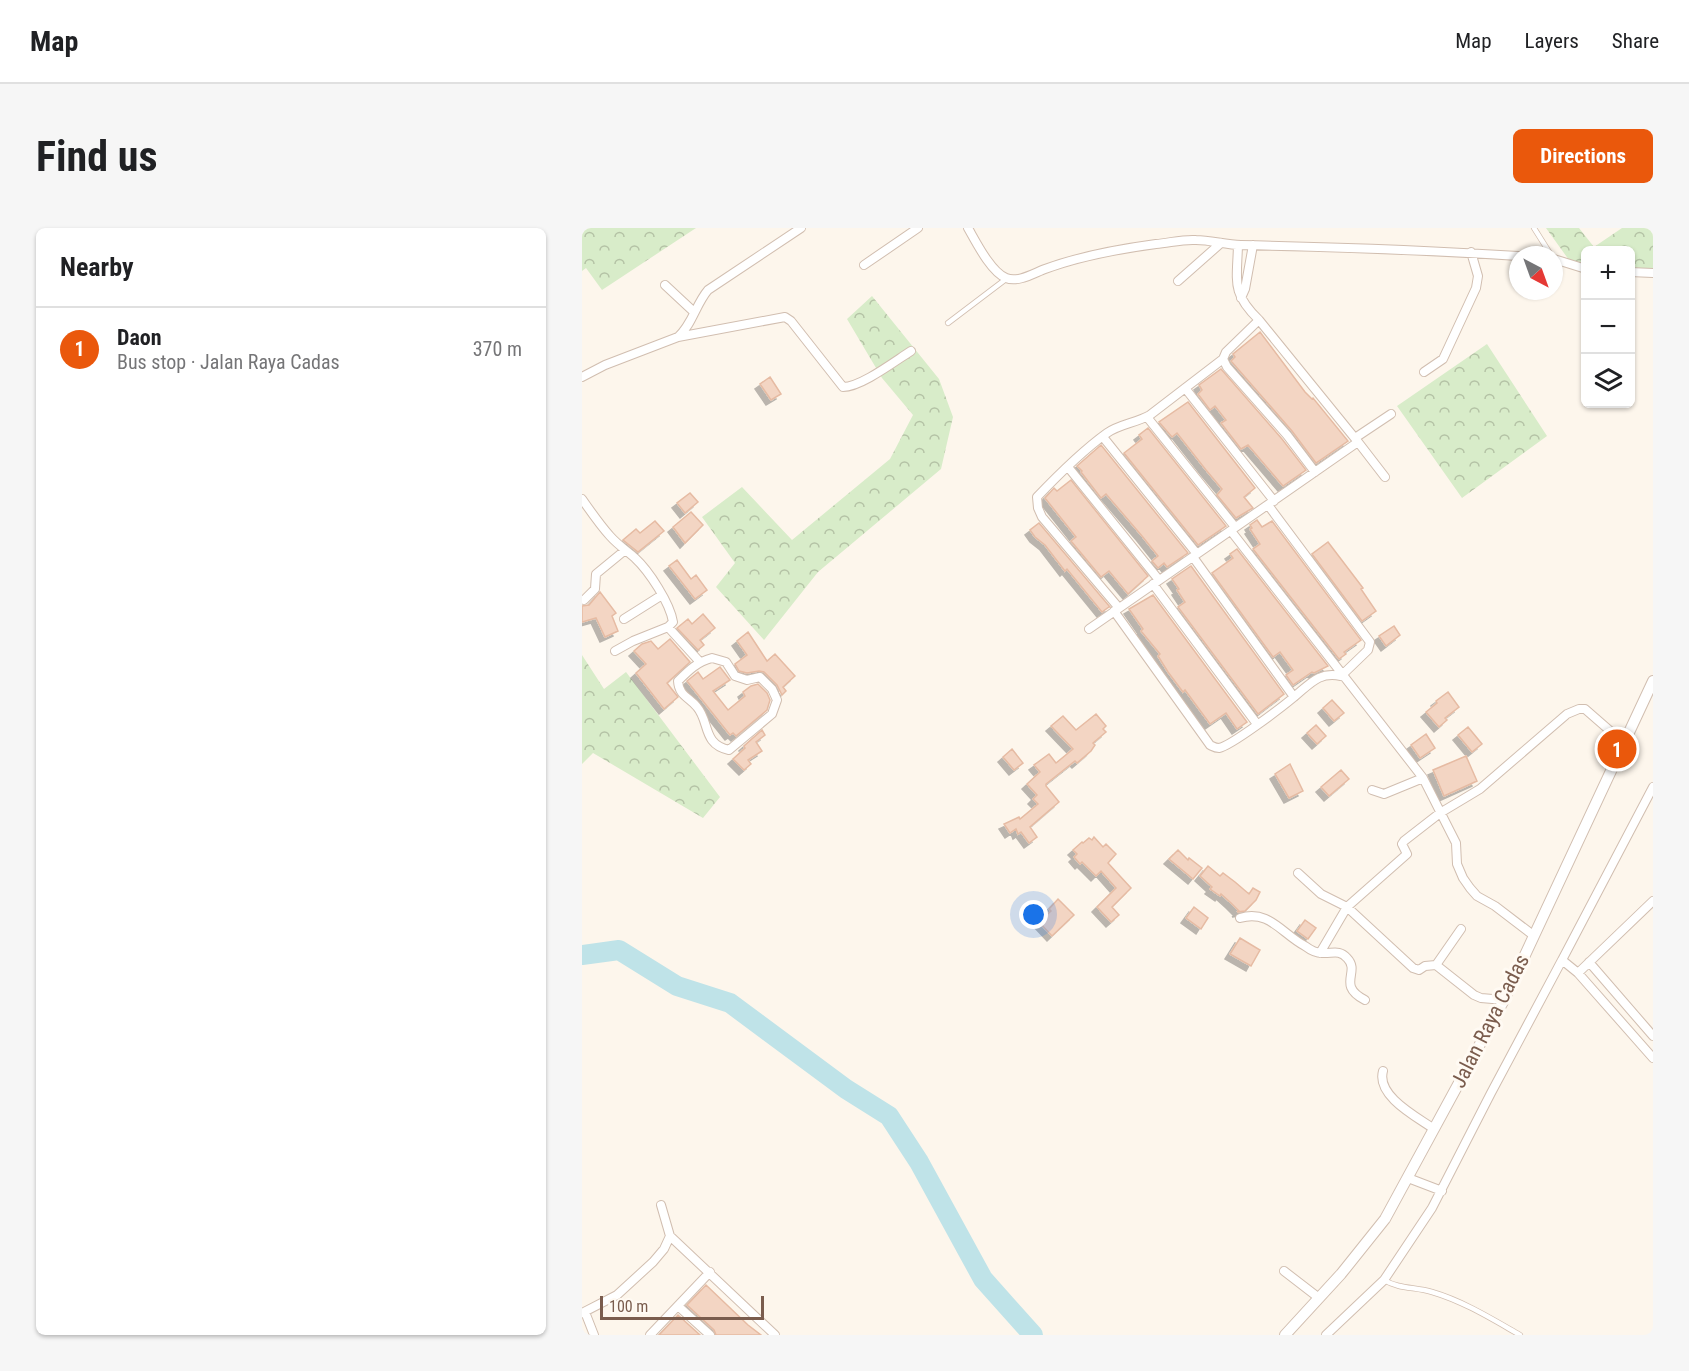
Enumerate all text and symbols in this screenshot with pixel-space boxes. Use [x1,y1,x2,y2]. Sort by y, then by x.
text: Map [30,25,78,58]
text: Map [1455,29,1492,53]
text: Layers [1525,29,1579,53]
text: Share [1612,29,1659,53]
button: Directions [1513,129,1653,183]
text: Find us [36,132,157,181]
north arrow [1509,246,1563,300]
map controls [1581,246,1635,408]
button: + [1581,246,1635,300]
text: Nearby [60,252,134,282]
button: − [1581,300,1635,354]
text: Daon [117,325,162,350]
text: 1 [74,337,85,361]
text: 370 m [473,337,522,361]
text: Bus stop · Jalan Raya Cadas [117,350,340,374]
button: layers [1581,354,1635,408]
pin: 1 [1598,726,1636,772]
your location [1019,900,1048,929]
street label: Jalan Raya Cadas [1446,950,1534,1092]
scale bar [600,1293,764,1320]
text: 100 m [609,1297,648,1316]

